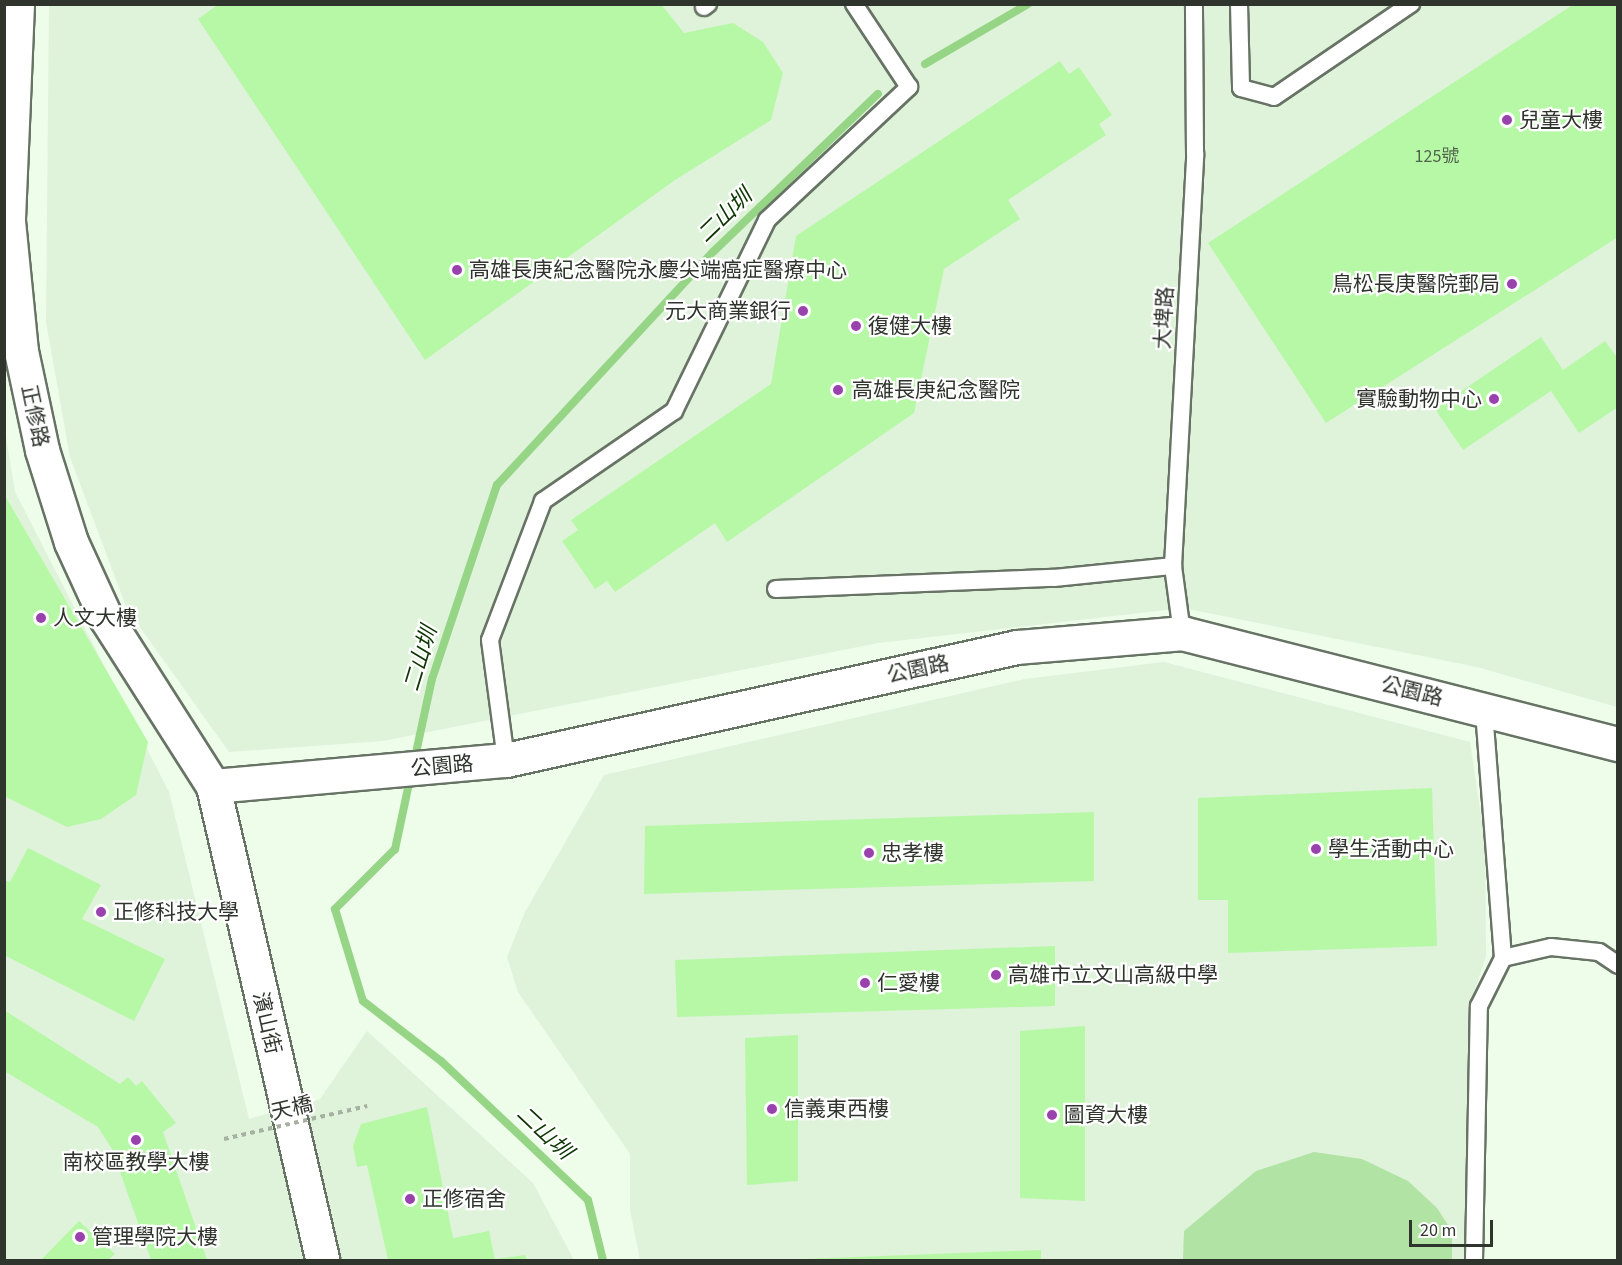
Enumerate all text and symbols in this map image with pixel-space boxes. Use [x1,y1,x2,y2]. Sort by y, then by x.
place label: 兒童大樓 [1519,107,1603,133]
marker: 兒童大樓 [1500,113,1514,127]
house number: 125號 [1415,146,1459,168]
water label: 二山圳 [692,184,758,248]
place label: 高雄長庚紀念醫院永慶尖端癌症醫療中心 [469,257,847,283]
marker: 高雄長庚紀念醫院永慶尖端癌症醫療中心 [450,263,464,277]
place label: 鳥松長庚醫院郵局 [1332,271,1500,297]
marker: 鳥松長庚醫院郵局 [1505,277,1519,291]
street label: 大埤路 [1150,286,1178,350]
place label: 元大商業銀行 [665,298,791,324]
marker: 元大商業銀行 [796,304,810,318]
place label: 復健大樓 [868,313,952,339]
marker: 復健大樓 [849,319,863,333]
place label: 高雄長庚紀念醫院 [852,377,1020,403]
marker: 高雄長庚紀念醫院 [829,381,847,399]
street label: 正修路 [16,383,54,449]
place label: 實驗動物中心 [1356,386,1482,412]
marker: 實驗動物中心 [1487,392,1501,406]
place label: 人文大樓 [53,605,137,631]
marker: 人文大樓 [34,611,48,625]
water label: 二山圳 [399,624,443,694]
street label: 公園路 [885,650,951,688]
street label: 公園路 [1378,671,1446,711]
street label: 公園路 [410,751,474,781]
place label: 學生活動中心 [1328,836,1454,862]
place label: 忠孝樓 [881,840,944,866]
marker: 學生活動中心 [1309,842,1323,856]
marker: 忠孝樓 [862,846,876,860]
place label: 正修科技大學 [113,899,239,925]
marker: 正修科技大學 [94,905,108,919]
place label: 高雄市立文山高級中學 [1008,962,1218,988]
marker: 高雄市立文山高級中學 [989,968,1003,982]
place label: 仁愛樓 [877,970,940,996]
marker: 仁愛樓 [858,976,872,990]
street label: 濱山街 [248,989,286,1057]
street label: 天橋 [269,1091,315,1125]
place label: 信義東西樓 [784,1096,889,1122]
water label: 二山圳 [511,1101,577,1165]
marker: 信義東西樓 [765,1102,779,1116]
place label: 圖資大樓 [1064,1102,1148,1128]
marker: 圖資大樓 [1045,1108,1059,1122]
marker: 南校區教學大樓 [129,1133,143,1147]
place label: 南校區教學大樓 [63,1149,209,1175]
place label: 正修宿舍 [422,1186,506,1212]
marker: 正修宿舍 [403,1192,417,1206]
scale bar [1412,1208,1496,1246]
text: 20 m [1420,1218,1456,1243]
place label: 管理學院大樓 [92,1224,218,1250]
marker: 管理學院大樓 [73,1230,87,1244]

